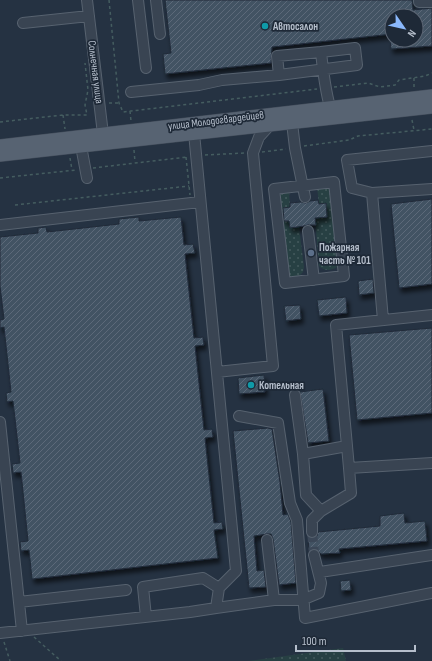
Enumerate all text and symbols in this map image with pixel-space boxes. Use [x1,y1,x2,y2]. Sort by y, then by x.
north arrow [384,8,424,48]
place label: Автосалон [272,20,318,33]
marker: Автосалон [260,21,270,31]
text: N [405,27,419,39]
street label: Солнечная улица [85,40,106,104]
street label: улица Молодогвардейцев [167,108,265,133]
place label: Пожарная часть № 101 [319,241,371,267]
marker: Пожарная часть № 101 [306,248,316,258]
place label: Котельная [259,379,304,392]
marker: Котельная [246,380,256,390]
scale bar [296,627,415,653]
text: 100 m [302,634,327,649]

